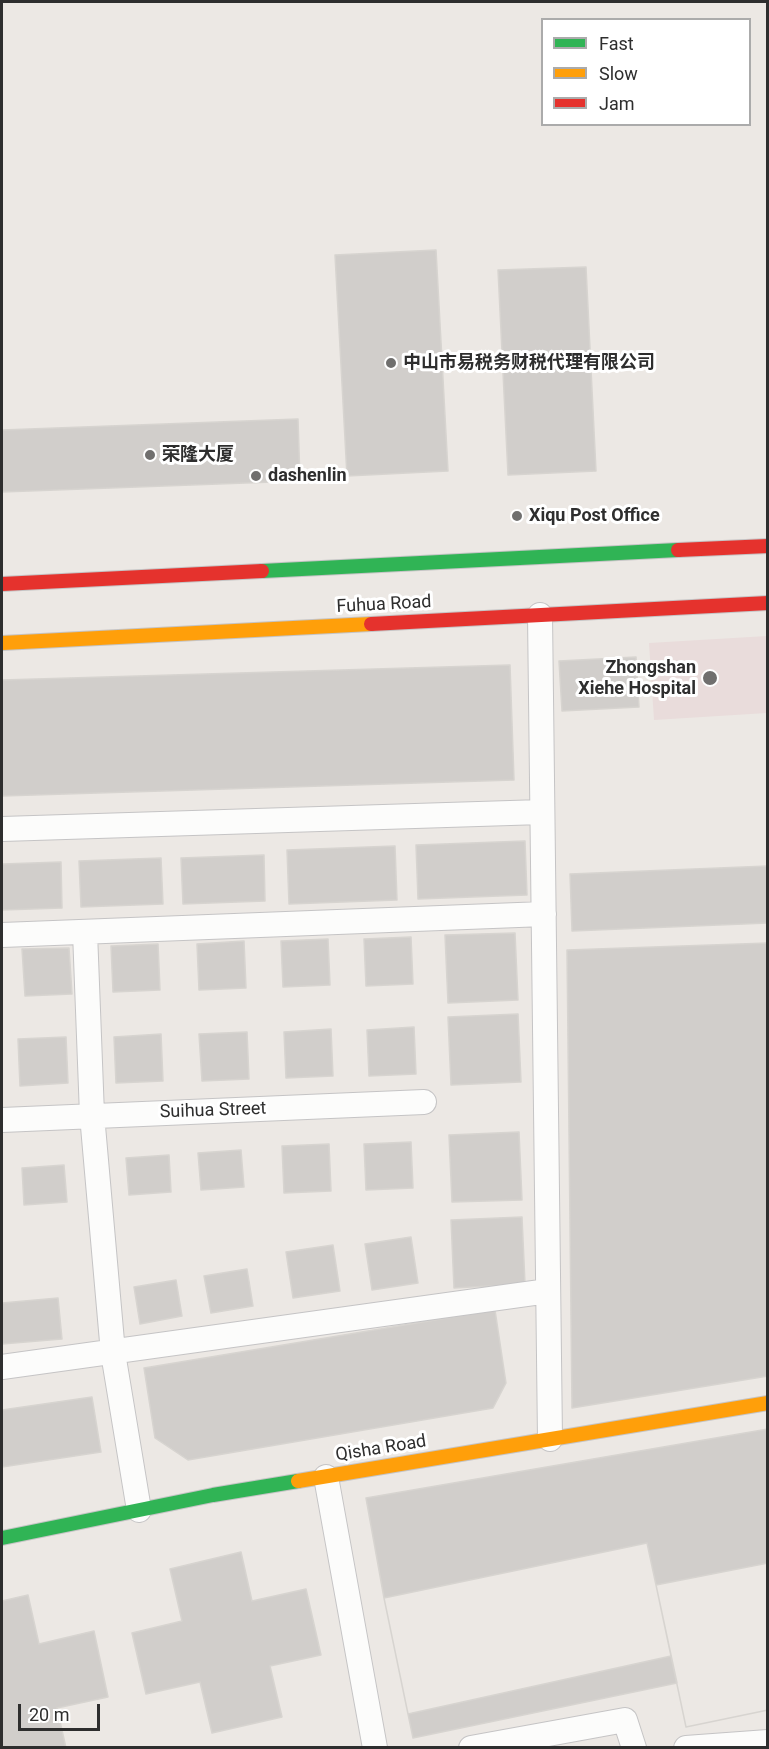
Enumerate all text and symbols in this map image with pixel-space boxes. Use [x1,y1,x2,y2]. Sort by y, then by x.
legend [541,18,751,126]
text: Fast [599,33,634,54]
text: Slow [599,63,638,84]
text: Jam [599,93,635,114]
place label: 中山市易税务财税代理有限公司 [403,352,655,374]
marker: 中山市易税务财税代理有限公司 [384,356,398,370]
place label: 荣隆大厦 [162,444,234,466]
marker: 荣隆大厦 [143,448,157,462]
place label: dashenlin [268,465,347,487]
marker: dashenlin [249,469,263,483]
place label: Xiqu Post Office [529,505,660,527]
marker: Xiqu Post Office [510,509,524,523]
street label: Fuhua Road [336,592,432,618]
place label: Zhongshan Xiehe Hospital [578,657,696,700]
marker: Zhongshan Xiehe Hospital [701,669,719,687]
street label: Suihua Street [159,1098,267,1124]
street label: Qisha Road [334,1431,428,1467]
scale bar [21,1692,104,1730]
text: 20 m [29,1704,69,1725]

